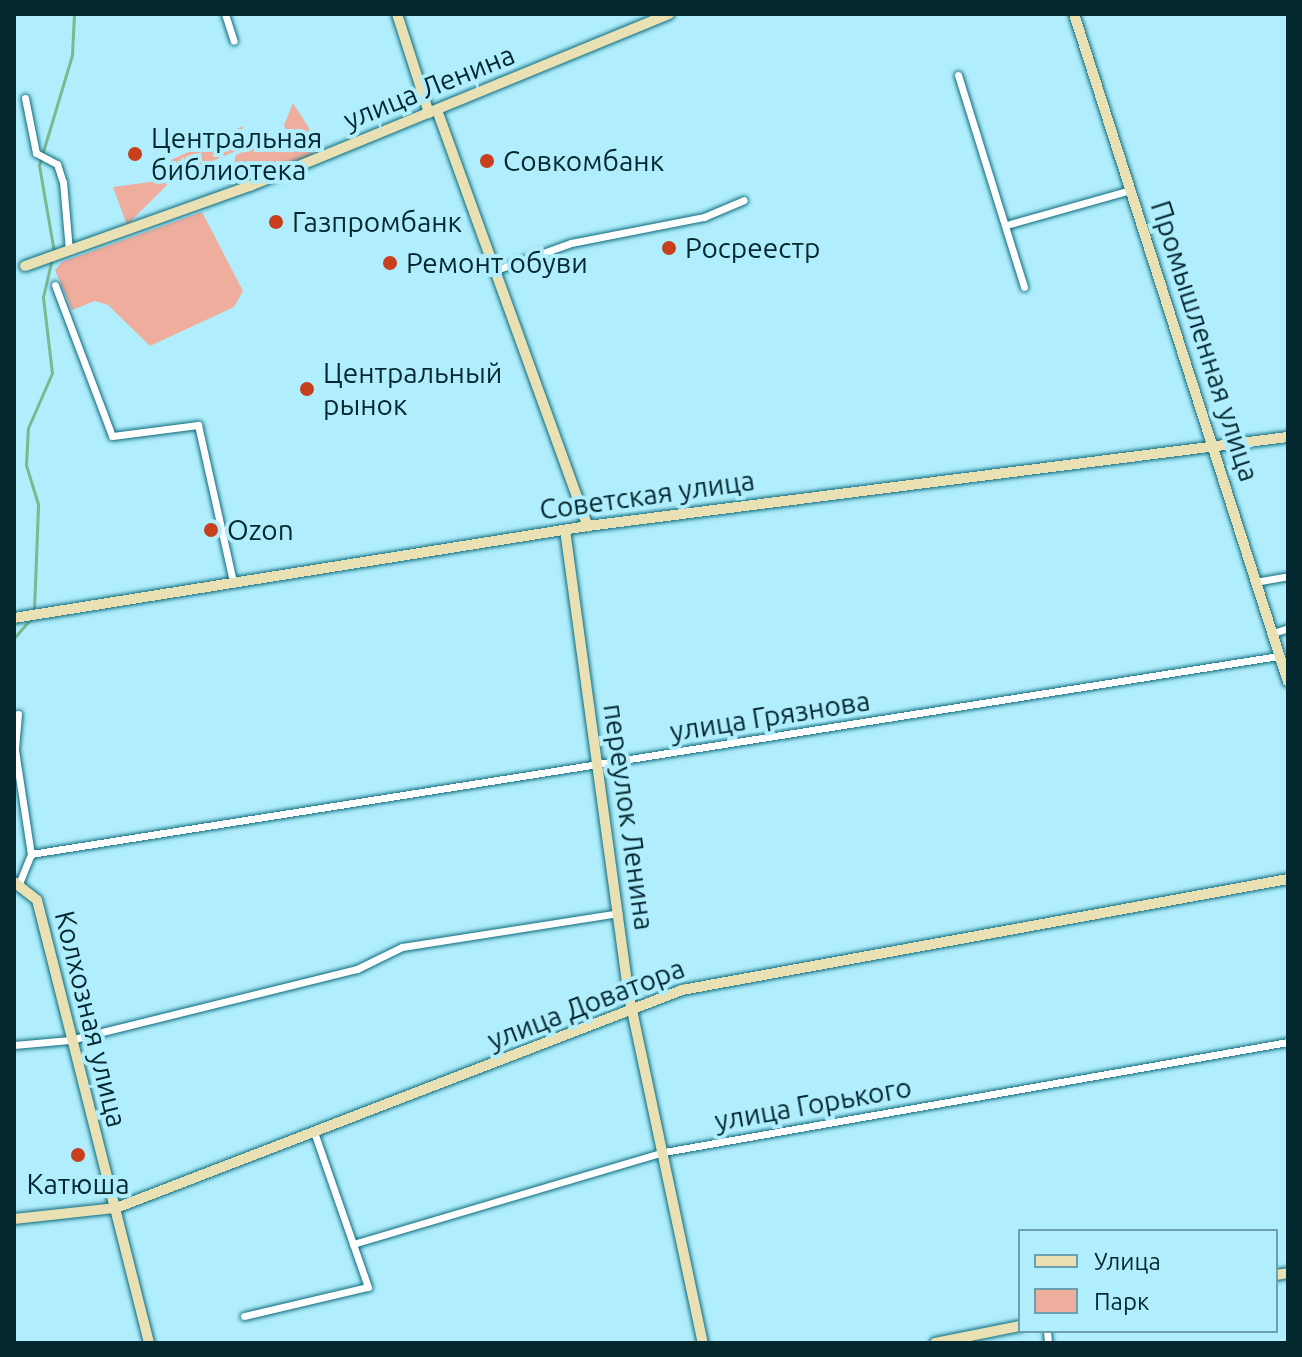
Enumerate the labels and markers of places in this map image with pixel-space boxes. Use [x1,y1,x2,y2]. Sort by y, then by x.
place label: Центральная библиотека [151,121,322,187]
place label: Совкомбанк [503,144,664,178]
marker: Центральная библиотека [126,145,144,163]
marker: Совкомбанк [478,152,496,170]
place label: Газпромбанк [292,205,462,239]
marker: Газпромбанк [267,213,285,231]
place label: Росреестр [685,231,820,265]
marker: Росреестр [660,239,678,257]
place label: Ремонт обуви [406,246,588,280]
marker: Ремонт обуви [381,254,399,272]
place label: Центральный рынок [323,356,502,422]
marker: Центральный рынок [298,380,316,398]
place label: Ozon [227,513,294,547]
marker: Ozon [202,521,220,539]
marker: Катюша [69,1146,87,1164]
place label: Катюша [26,1167,130,1201]

